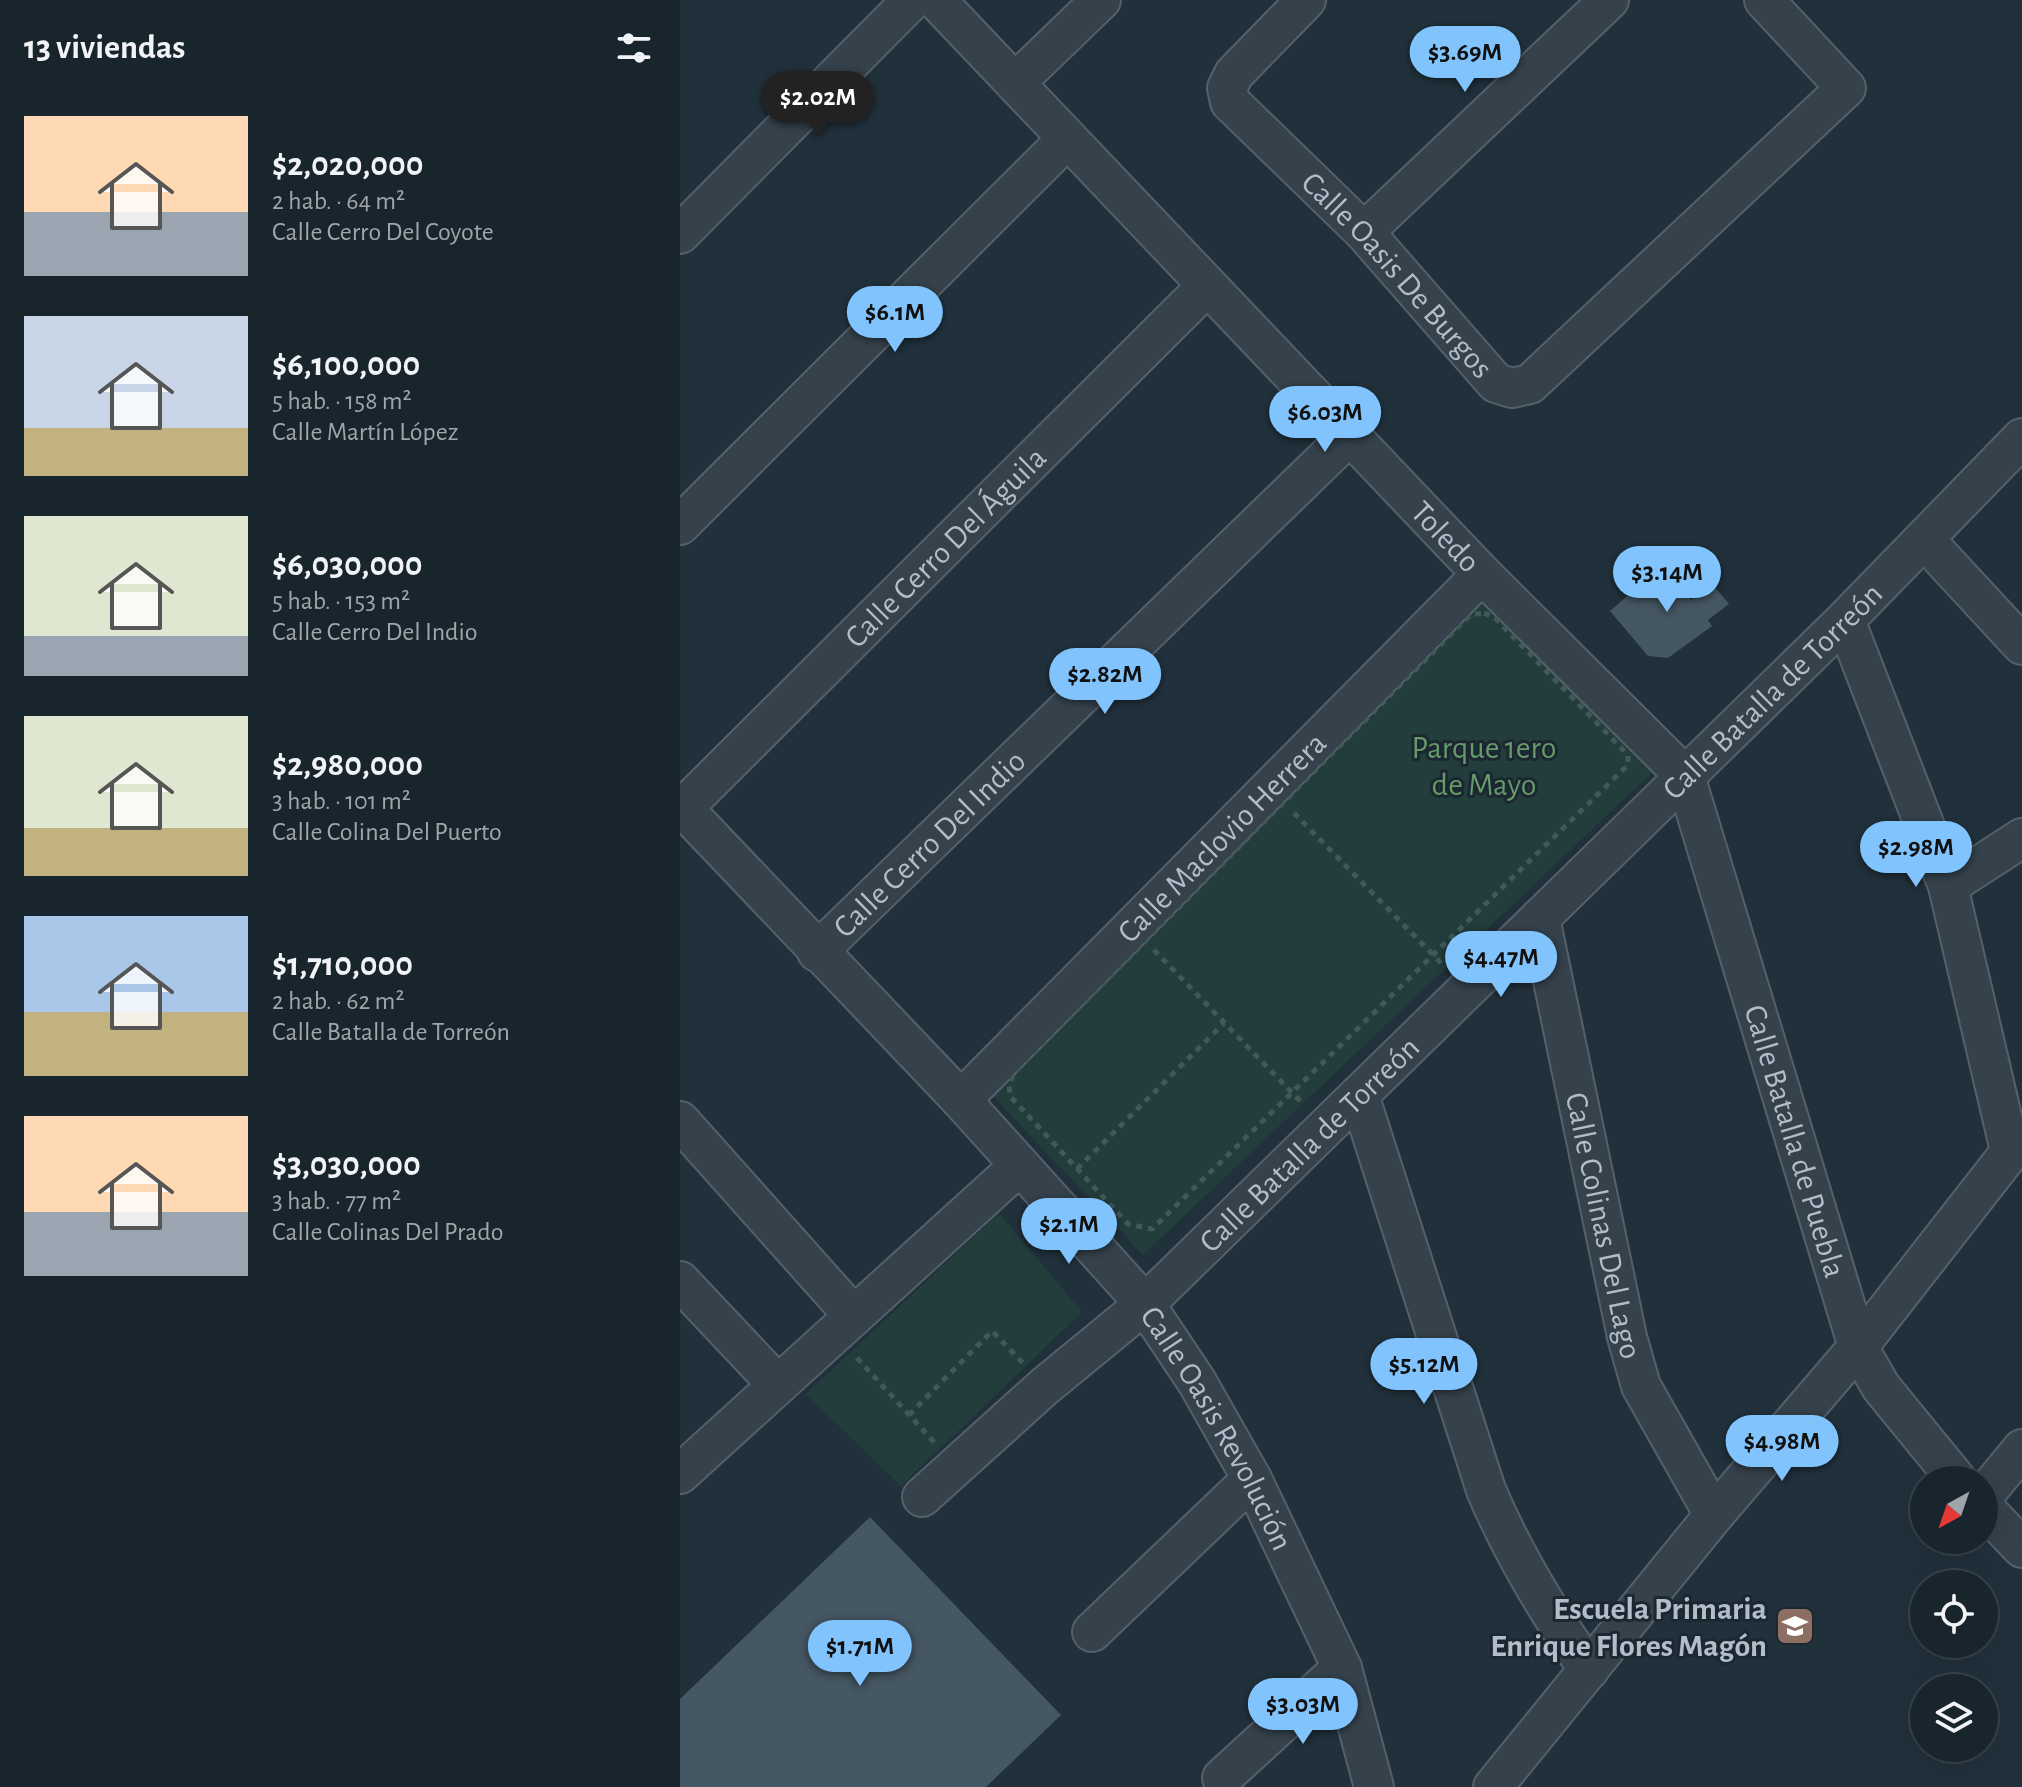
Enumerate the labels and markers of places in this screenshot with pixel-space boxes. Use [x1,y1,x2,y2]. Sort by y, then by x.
pin: $3.69M [1400,26,1530,94]
pin: $2.02M [753,71,883,139]
pin: $6.1M [839,286,951,354]
pin: $6.03M [1260,386,1390,454]
pin: $3.14M [1602,546,1732,614]
pin: $2.82M [1040,648,1170,716]
pin: $2.98M [1851,821,1981,889]
pin: $4.47M [1436,931,1566,999]
pin: $2.1M [1013,1198,1125,1266]
pin: $5.12M [1359,1338,1489,1406]
pin: $4.98M [1717,1415,1847,1483]
place label: Escuela Primaria Enrique Flores Magón [1490,1593,1767,1662]
school or university icon: Escuela Primaria Enrique Flores Magón [1774,1605,1816,1647]
pin: $1.71M [795,1620,925,1688]
pin: $3.03M [1238,1678,1368,1746]

